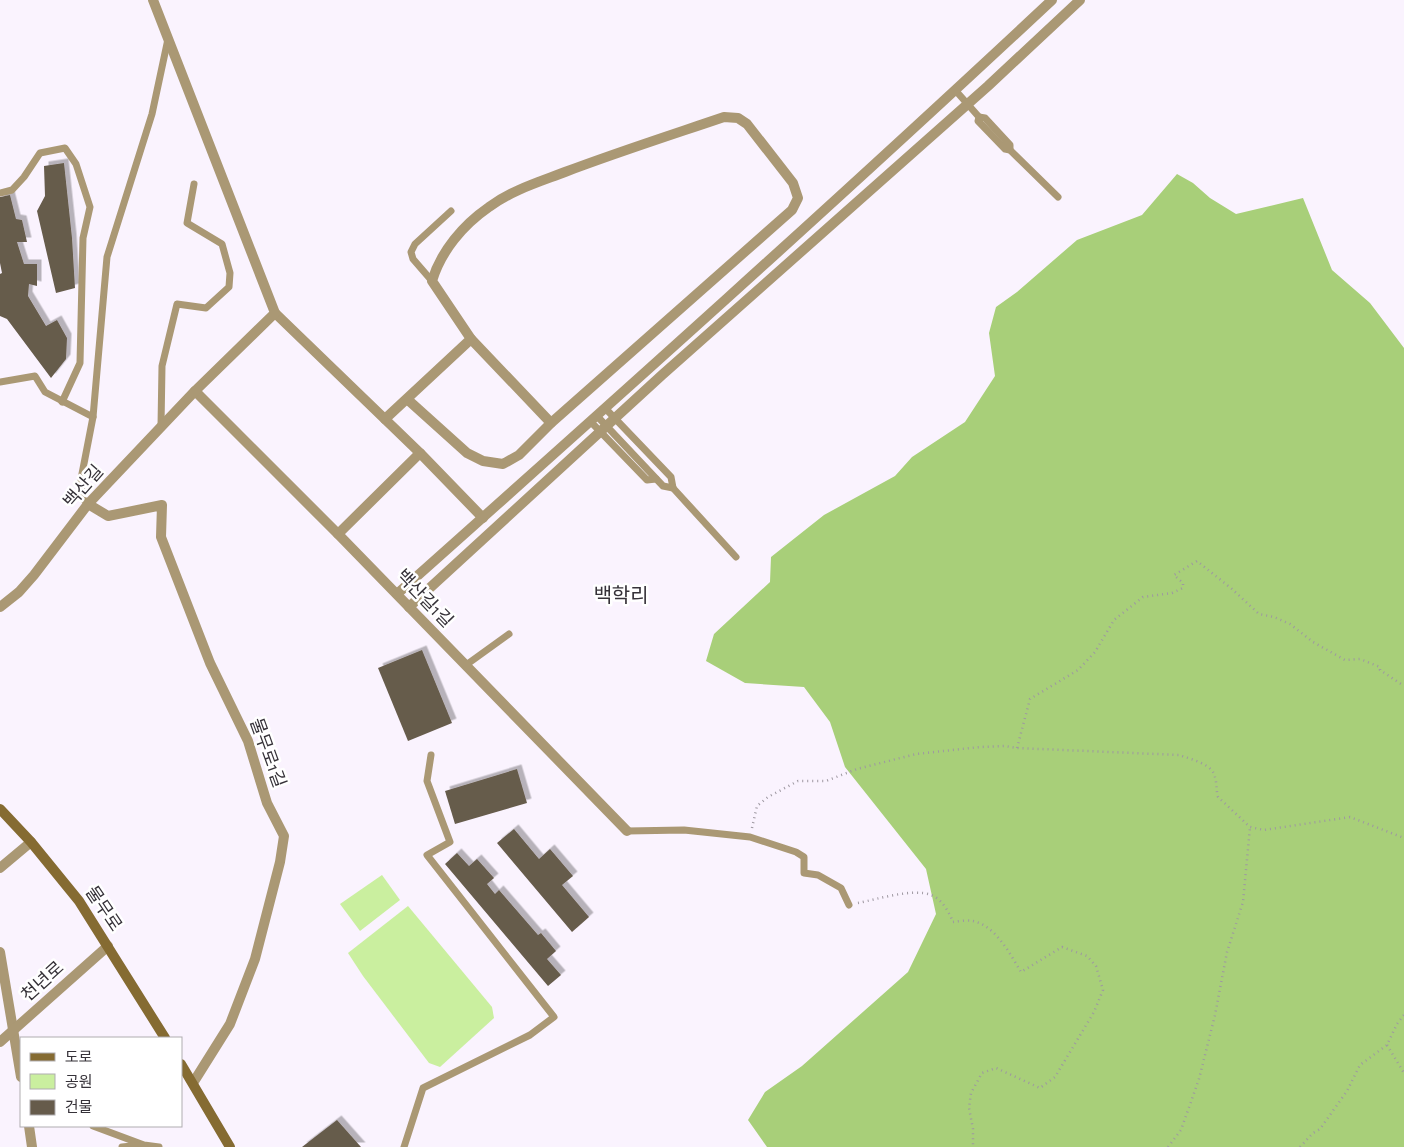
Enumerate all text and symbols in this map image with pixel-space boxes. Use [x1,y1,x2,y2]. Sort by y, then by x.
street label: 백산길 [59,461,107,512]
street label: 백산길1길 [392,565,457,631]
district label: 백학리 [593,585,649,606]
street label: 물무로1길 [246,716,289,790]
street label: 물무로 [82,883,125,935]
street label: 천년로 [17,957,67,1005]
legend [20,1037,182,1127]
text: 도로 [65,1050,93,1065]
text: 공원 [65,1074,93,1090]
text: 건물 [65,1099,93,1115]

